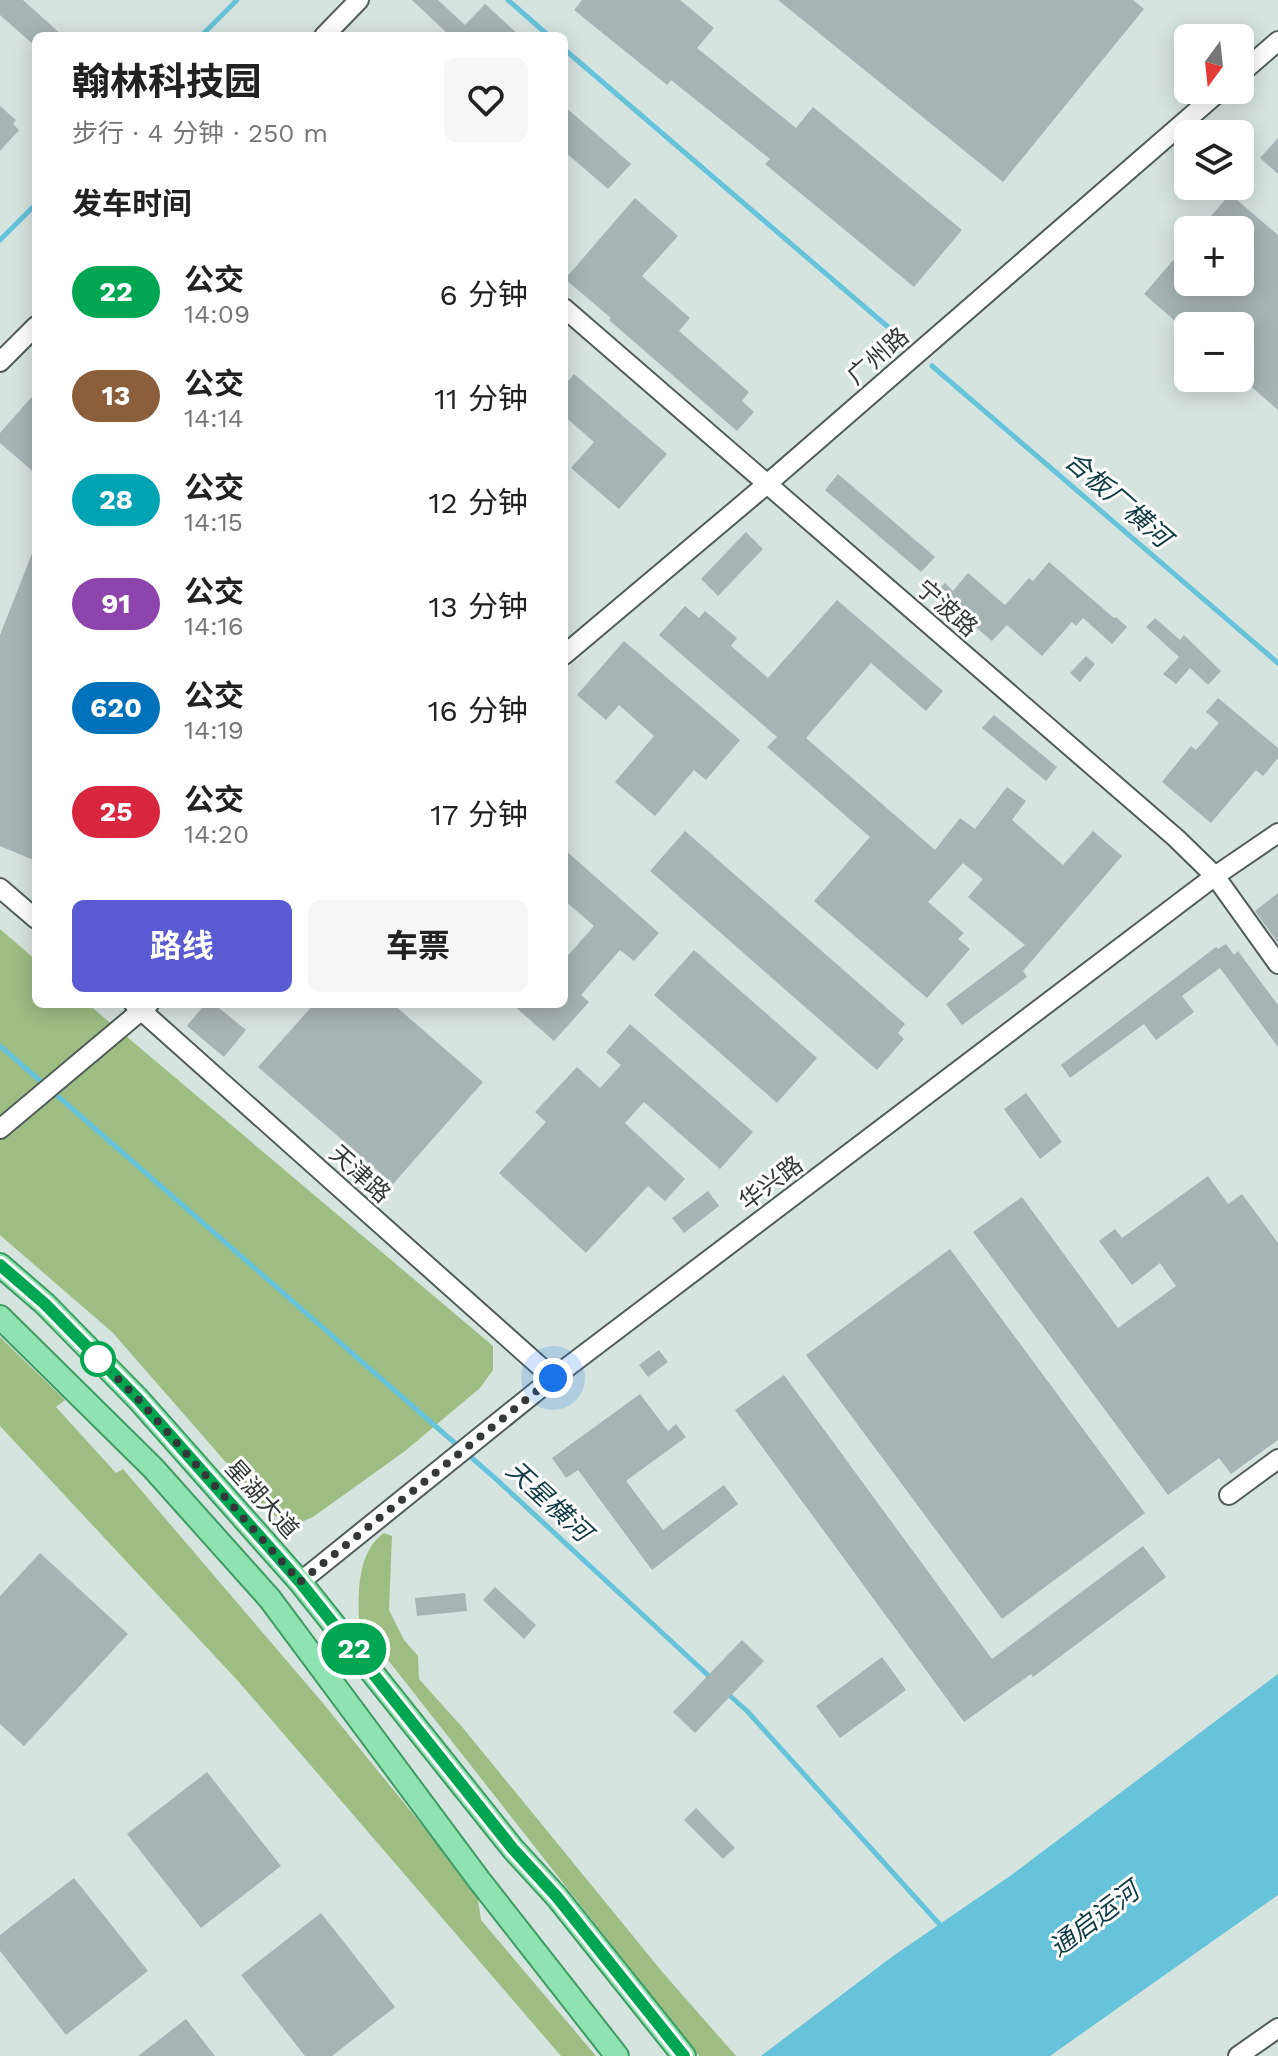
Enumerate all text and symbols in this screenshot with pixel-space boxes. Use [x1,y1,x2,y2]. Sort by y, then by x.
north arrow [1174,24,1254,104]
map controls [1174,24,1254,392]
button: heart [444,58,528,142]
text: 翰林科技园 [72,60,262,104]
text: 步行 · 4 分钟 · 250 m [72,118,328,148]
button: layers [1174,120,1254,200]
text: 发车时间 [72,186,192,221]
button: + [1174,216,1254,296]
text: 公交 [184,262,244,297]
text: 22 [99,275,133,308]
text: 6 分钟 [440,277,528,312]
text: 14:09 [184,299,250,329]
button: − [1174,312,1254,392]
street label: 广州路 [842,322,914,390]
text: 公交 [184,366,244,401]
text: 13 [102,379,130,412]
text: 11 分钟 [434,381,528,416]
text: 14:14 [184,403,244,433]
water label: 合板厂横河 [1059,445,1181,556]
text: 公交 [184,470,244,505]
text: 28 [99,483,133,516]
text: 12 分钟 [429,485,528,520]
text: 14:15 [184,507,243,537]
text: 公交 [184,574,244,609]
street label: 宁波路 [911,574,983,642]
text: 91 [101,587,131,620]
text: 13 分钟 [429,589,528,624]
text: 14:16 [184,611,244,641]
text: 公交 [184,678,244,713]
text: 620 [90,691,142,724]
text: 16 分钟 [428,693,528,728]
text: 14:19 [184,715,244,745]
text: 公交 [184,782,244,817]
text: 25 [99,795,133,828]
text: 17 分钟 [430,797,528,832]
text: 14:20 [184,819,249,849]
button: 路线 [72,900,292,992]
button: 车票 [308,900,528,992]
street label: 天津路 [324,1140,396,1208]
street label: 华兴路 [734,1150,808,1216]
unlabelled marker [81,1342,115,1376]
your location [533,1358,573,1398]
street label: 星湖大道 [219,1454,305,1544]
water label: 天星横河 [501,1455,601,1551]
line badge: 22 [318,1623,390,1675]
text: 22 [337,1632,371,1665]
water label: 通启运河 [1043,1873,1149,1962]

